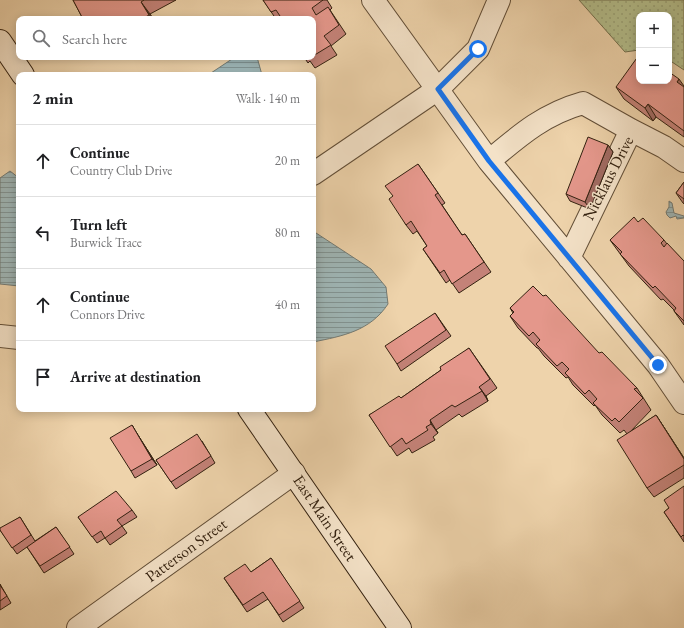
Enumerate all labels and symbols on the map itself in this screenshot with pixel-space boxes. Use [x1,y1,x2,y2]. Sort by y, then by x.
route start [469,40,487,58]
street label: Nicklaus Drive [578,132,638,224]
route end [649,356,667,374]
street label: East Main Street [288,471,362,565]
street label: Patterson Street [141,513,231,587]

